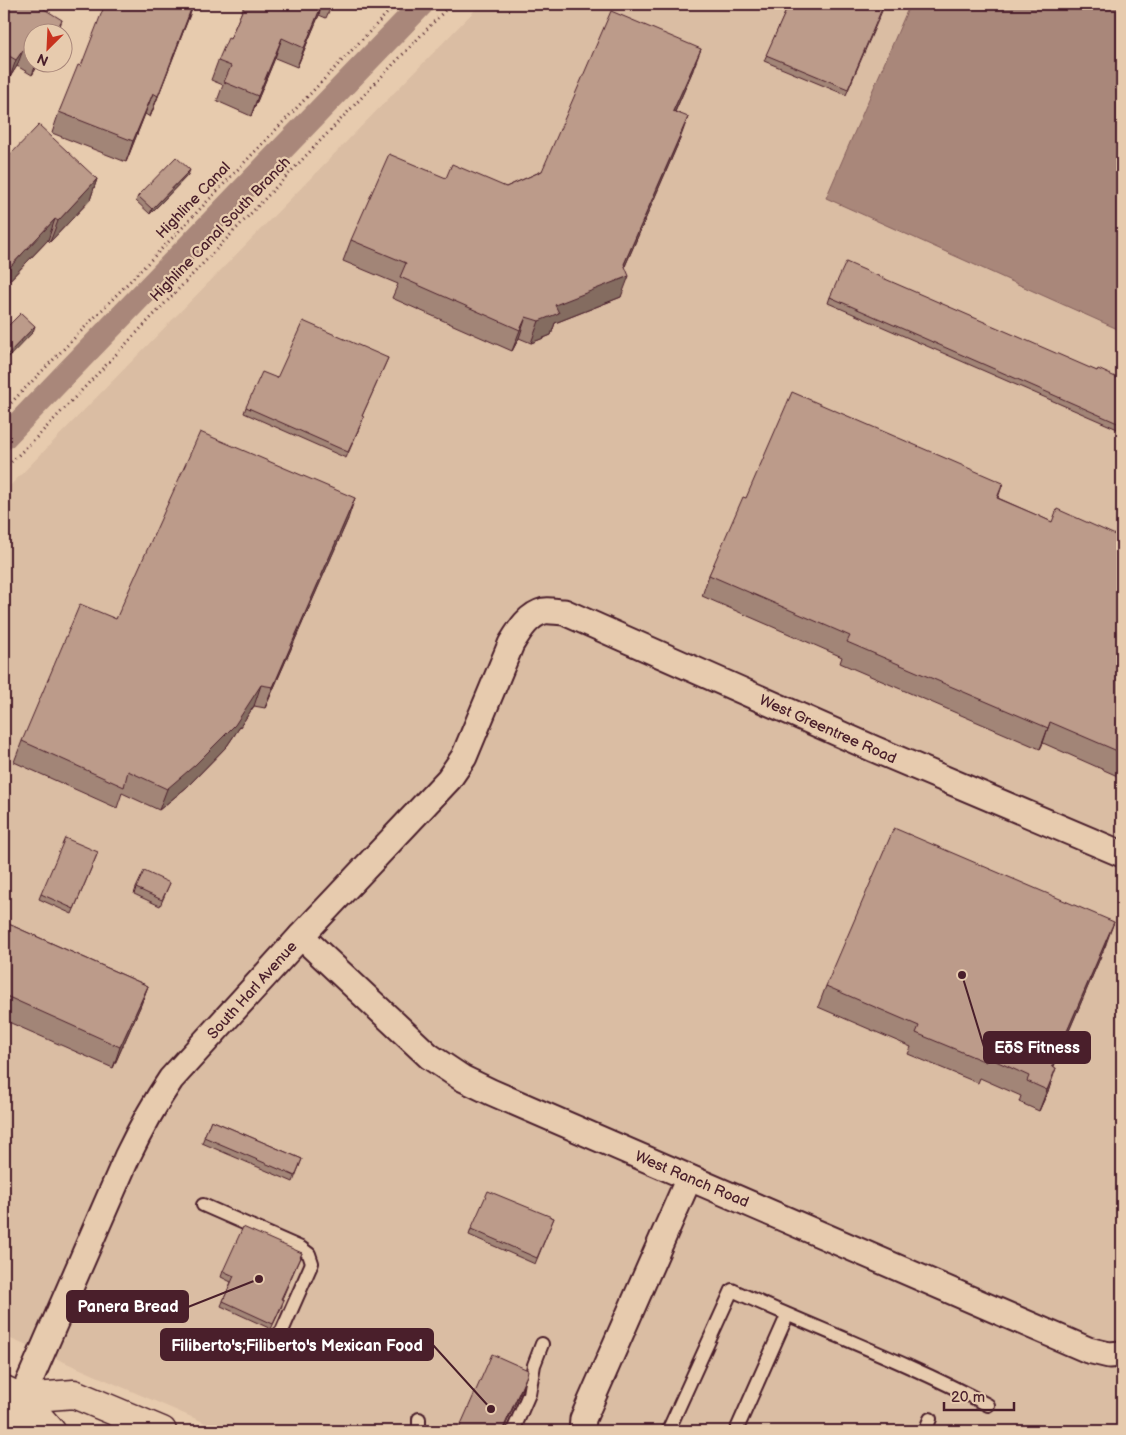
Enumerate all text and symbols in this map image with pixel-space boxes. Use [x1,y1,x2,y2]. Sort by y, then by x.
north arrow [22,22,72,72]
text: N [35,50,51,69]
street label: Highline Canal South Branch [146,153,295,306]
street label: Highline Canal [152,158,235,243]
street label: West Greentree Road [756,691,899,768]
street label: South Harl Avenue [203,937,301,1043]
callout: EōS Fitness [984,1032,1090,1063]
text: EōS Fitness [994,1039,1080,1058]
street label: West Ranch Road [632,1147,752,1212]
callout: Panera Bread [67,1291,188,1322]
text: Panera Bread [77,1298,179,1317]
callout: Filiberto's;Filiberto's Mexican Food [161,1329,433,1360]
text: Filiberto's;Filiberto's Mexican Food [171,1337,423,1356]
scale bar [944,1380,1014,1412]
text: 20 m [951,1388,985,1407]

